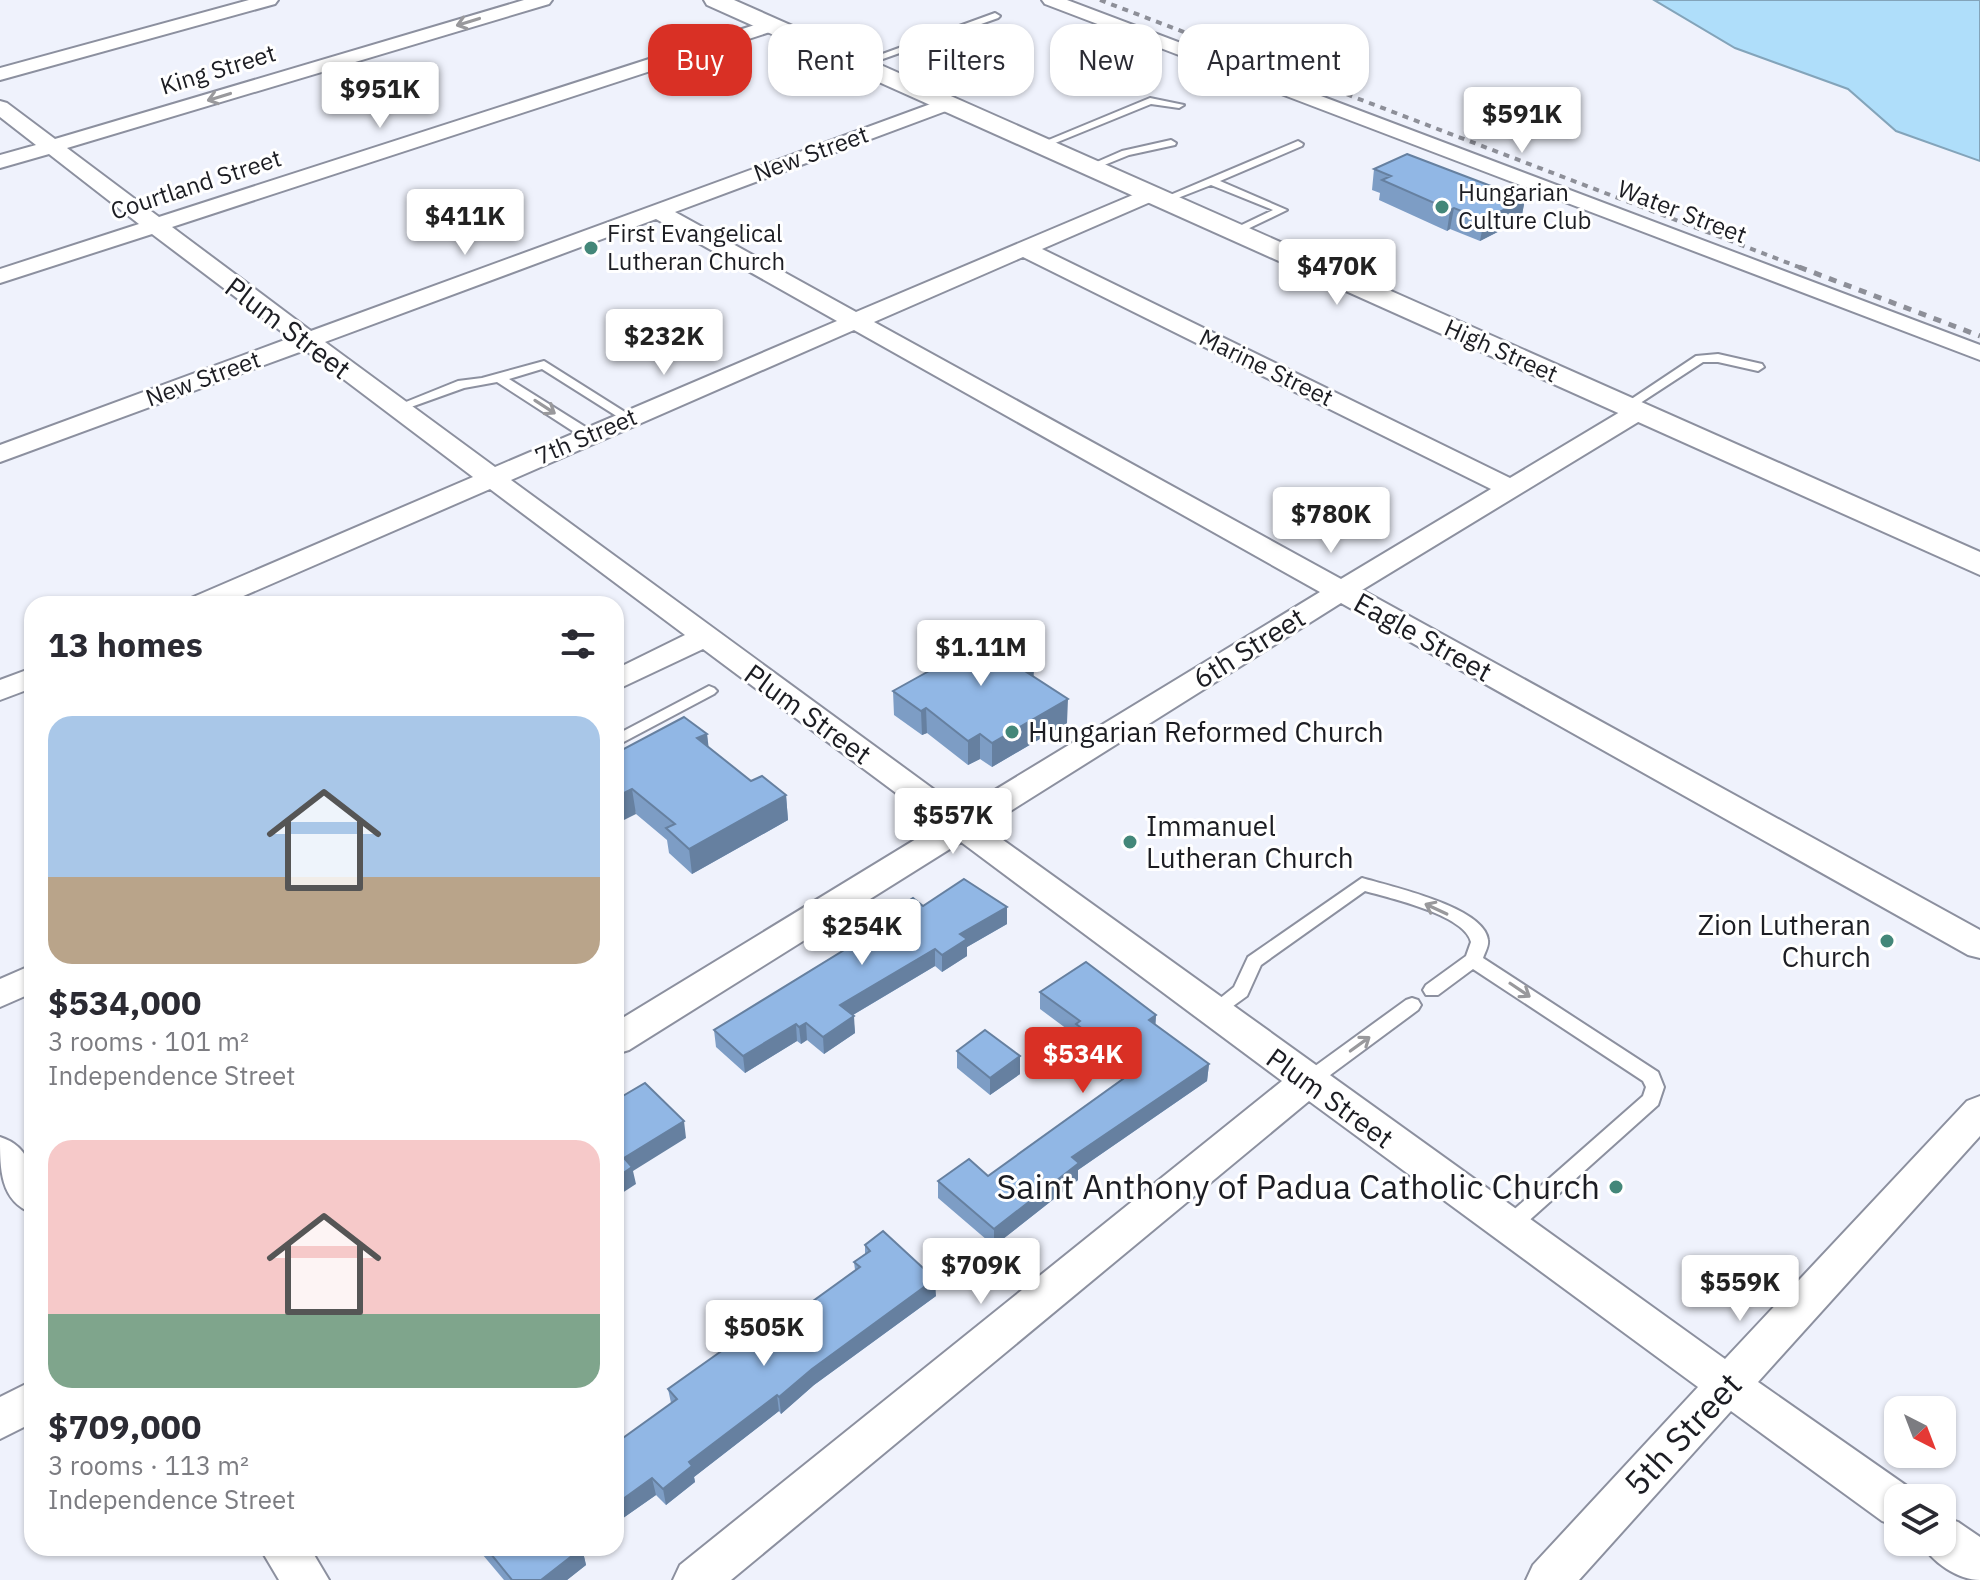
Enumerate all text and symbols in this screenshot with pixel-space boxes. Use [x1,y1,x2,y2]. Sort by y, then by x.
one-way arrow [456,16,481,30]
chip: Buy [648,24,752,96]
chip: Rent [768,24,883,96]
chip: Filters [899,24,1034,96]
chip: New [1050,24,1162,96]
chip: Apartment [1178,24,1369,96]
street label: King Street [156,36,279,102]
pin: $951K [324,62,436,130]
text: $951K [340,71,420,105]
pin: $591K [1466,87,1578,155]
one-way arrow [207,91,232,105]
text: $591K [1482,96,1562,130]
street label: New Street [749,118,872,189]
street label: Courtland Street [106,141,285,227]
street label: Water Street [1613,172,1751,250]
place label: Hungarian Culture Club [1458,176,1592,236]
pin: $411K [409,189,521,257]
text: $411K [425,198,505,232]
marker: Hungarian Culture Club [1433,198,1451,216]
place label: First Evangelical Lutheran Church [607,217,785,277]
marker: First Evangelical Lutheran Church [582,239,600,257]
pin: $470K [1281,239,1393,307]
text: $470K [1297,248,1377,282]
street label: Plum Street [218,268,359,387]
pin: $232K [608,309,720,377]
street label: High Street [1440,311,1563,389]
text: $232K [624,318,704,352]
street label: Marine Street [1194,321,1339,413]
street label: New Street [141,343,264,414]
one-way arrow [533,399,556,415]
street label: 7th Street [530,400,642,472]
pin: $780K [1275,487,1387,555]
text: $780K [1291,496,1371,530]
street label: Eagle Street [1348,583,1499,690]
street label: 6th Street [1186,599,1312,697]
pin: $1.11M [916,620,1046,688]
text: 13 homes [48,622,203,666]
icon: filters [556,622,600,666]
text: $1.11M [935,629,1027,663]
street label: Plum Street [737,655,879,772]
place label: Hungarian Reformed Church [1028,713,1384,750]
marker: Hungarian Reformed Church [1003,723,1021,741]
icon: home [252,768,396,912]
pin: $557K [897,788,1009,856]
text: $557K [913,797,993,831]
place label: Immanuel Lutheran Church [1146,807,1354,876]
marker: Immanuel Lutheran Church [1121,833,1139,851]
pin: $254K [806,899,918,967]
one-way arrow [1424,901,1448,916]
place label: Zion Lutheran Church [1698,906,1871,975]
text: $254K [822,908,902,942]
marker: Zion Lutheran Church [1878,932,1896,950]
text: $534,000 [48,980,201,1024]
one-way arrow [1508,982,1530,999]
text: 3 rooms · 101 m² [48,1024,249,1058]
pin: $534K [1027,1027,1139,1095]
one-way arrow [1348,1035,1370,1052]
text: $534K [1043,1036,1123,1070]
street label: Plum Street [1259,1039,1401,1156]
text: Independence Street [48,1058,295,1092]
place label: Saint Anthony of Padua Catholic Church [997,1164,1600,1208]
marker: Saint Anthony of Padua Catholic Church [1607,1178,1625,1196]
icon: home [252,1192,396,1336]
pin: $709K [925,1238,1037,1306]
text: $709K [941,1247,1021,1281]
pin: $559K [1684,1255,1796,1323]
text: $559K [1700,1264,1780,1298]
pin: $505K [708,1300,820,1368]
text: $505K [724,1309,804,1343]
street label: 5th Street [1614,1362,1751,1504]
north arrow [1884,1396,1956,1468]
map controls [1884,1396,1956,1556]
text: $709,000 [48,1404,201,1448]
text: 3 rooms · 113 m² [48,1448,249,1482]
text: Independence Street [48,1482,295,1516]
button: layers [1884,1484,1956,1556]

